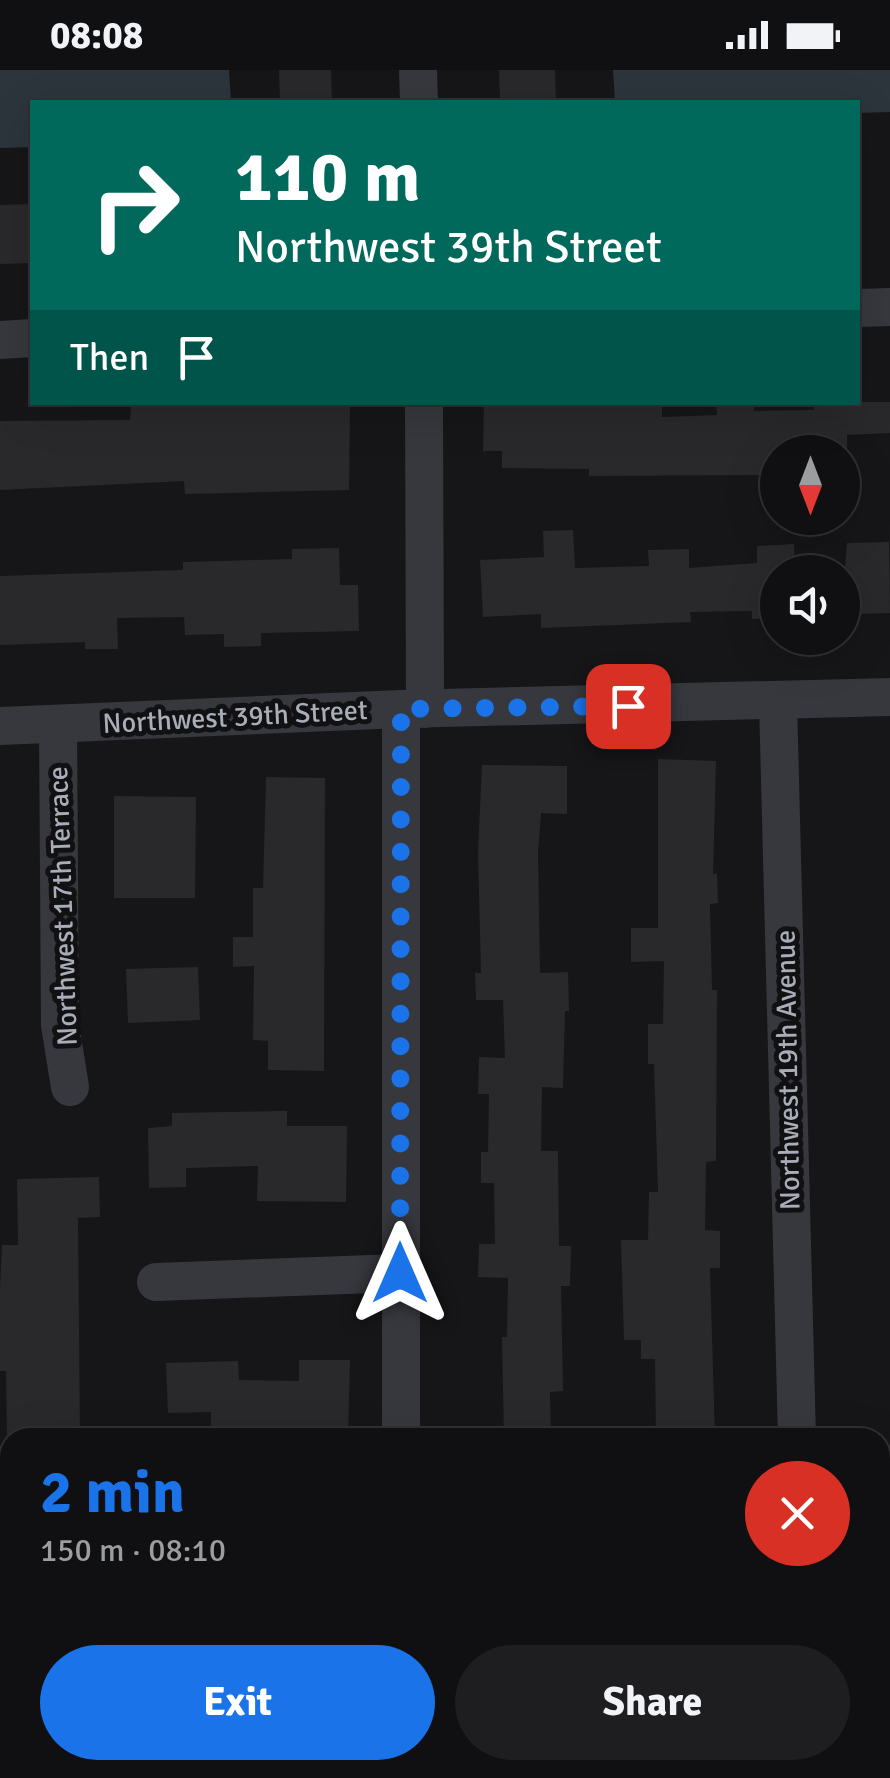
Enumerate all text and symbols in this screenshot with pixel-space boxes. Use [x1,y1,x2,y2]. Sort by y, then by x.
text: 08:08 [50,12,143,59]
text: 110 m [235,134,420,220]
icon: right [70,140,200,270]
text: Northwest 39th Street [235,220,662,275]
icon: arrive [169,330,224,385]
text: Then [70,334,149,381]
north arrow [760,435,860,535]
map controls [760,435,860,655]
button: sound [760,555,860,655]
pin [586,664,671,749]
icon: arrive [601,679,656,734]
street label: Northwest 39th Street [102,693,369,741]
street label: Northwest 17th Terrace [41,766,85,1046]
street label: Northwest 19th Avenue [769,930,807,1210]
position arrow [348,1221,452,1325]
text: 2 min [40,1456,185,1530]
button: close [745,1461,850,1566]
text: 150 m · 08:10 [40,1531,226,1570]
button: Exit [40,1645,435,1760]
button: Share [455,1645,850,1760]

